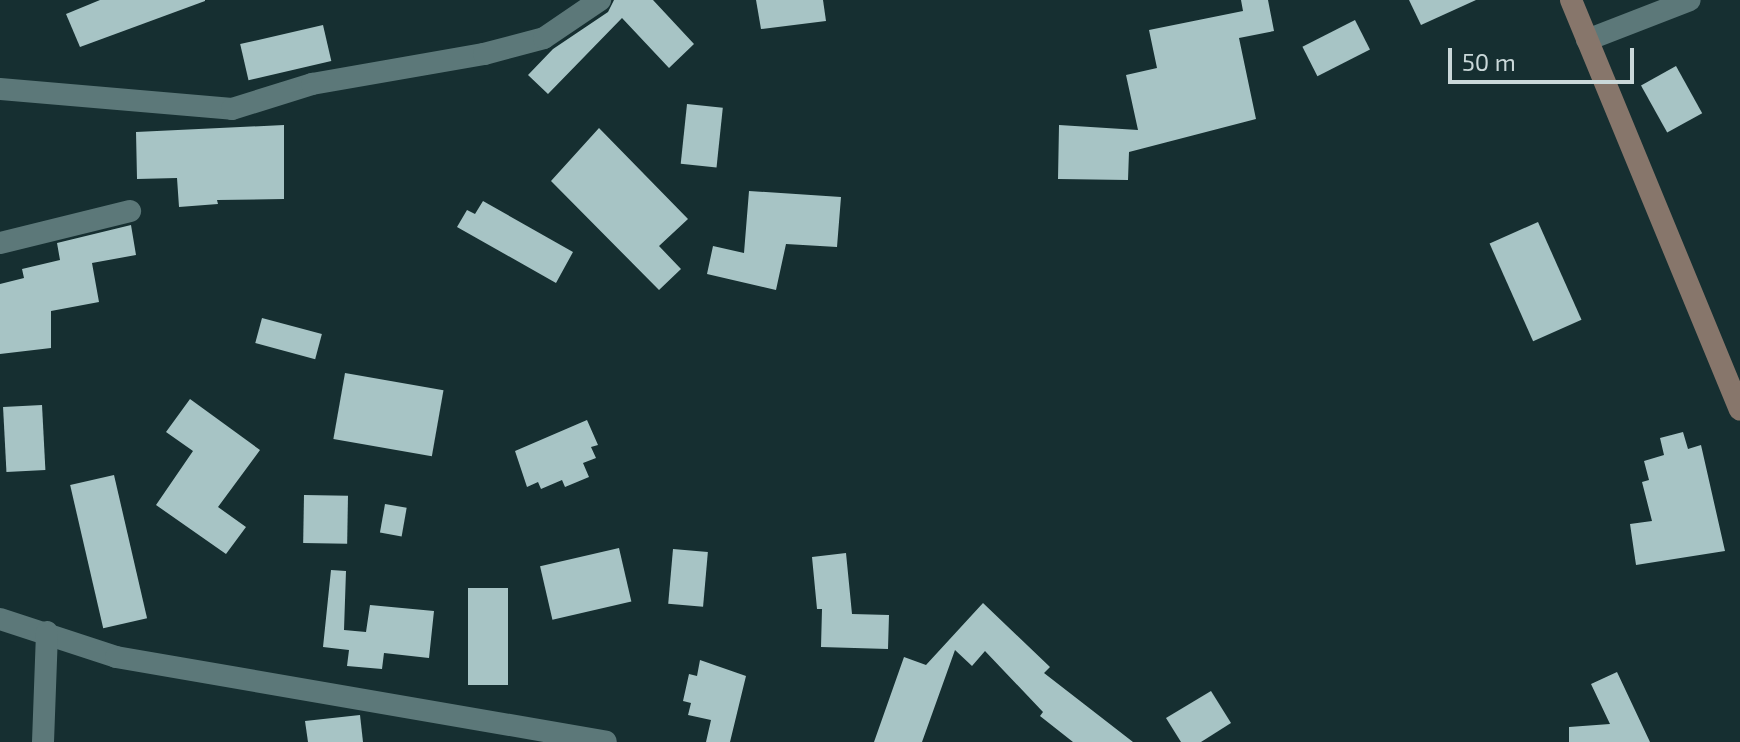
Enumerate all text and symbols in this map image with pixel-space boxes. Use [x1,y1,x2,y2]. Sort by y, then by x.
scale bar [1452,32,1638,82]
text: 50 m [1462,47,1516,76]

